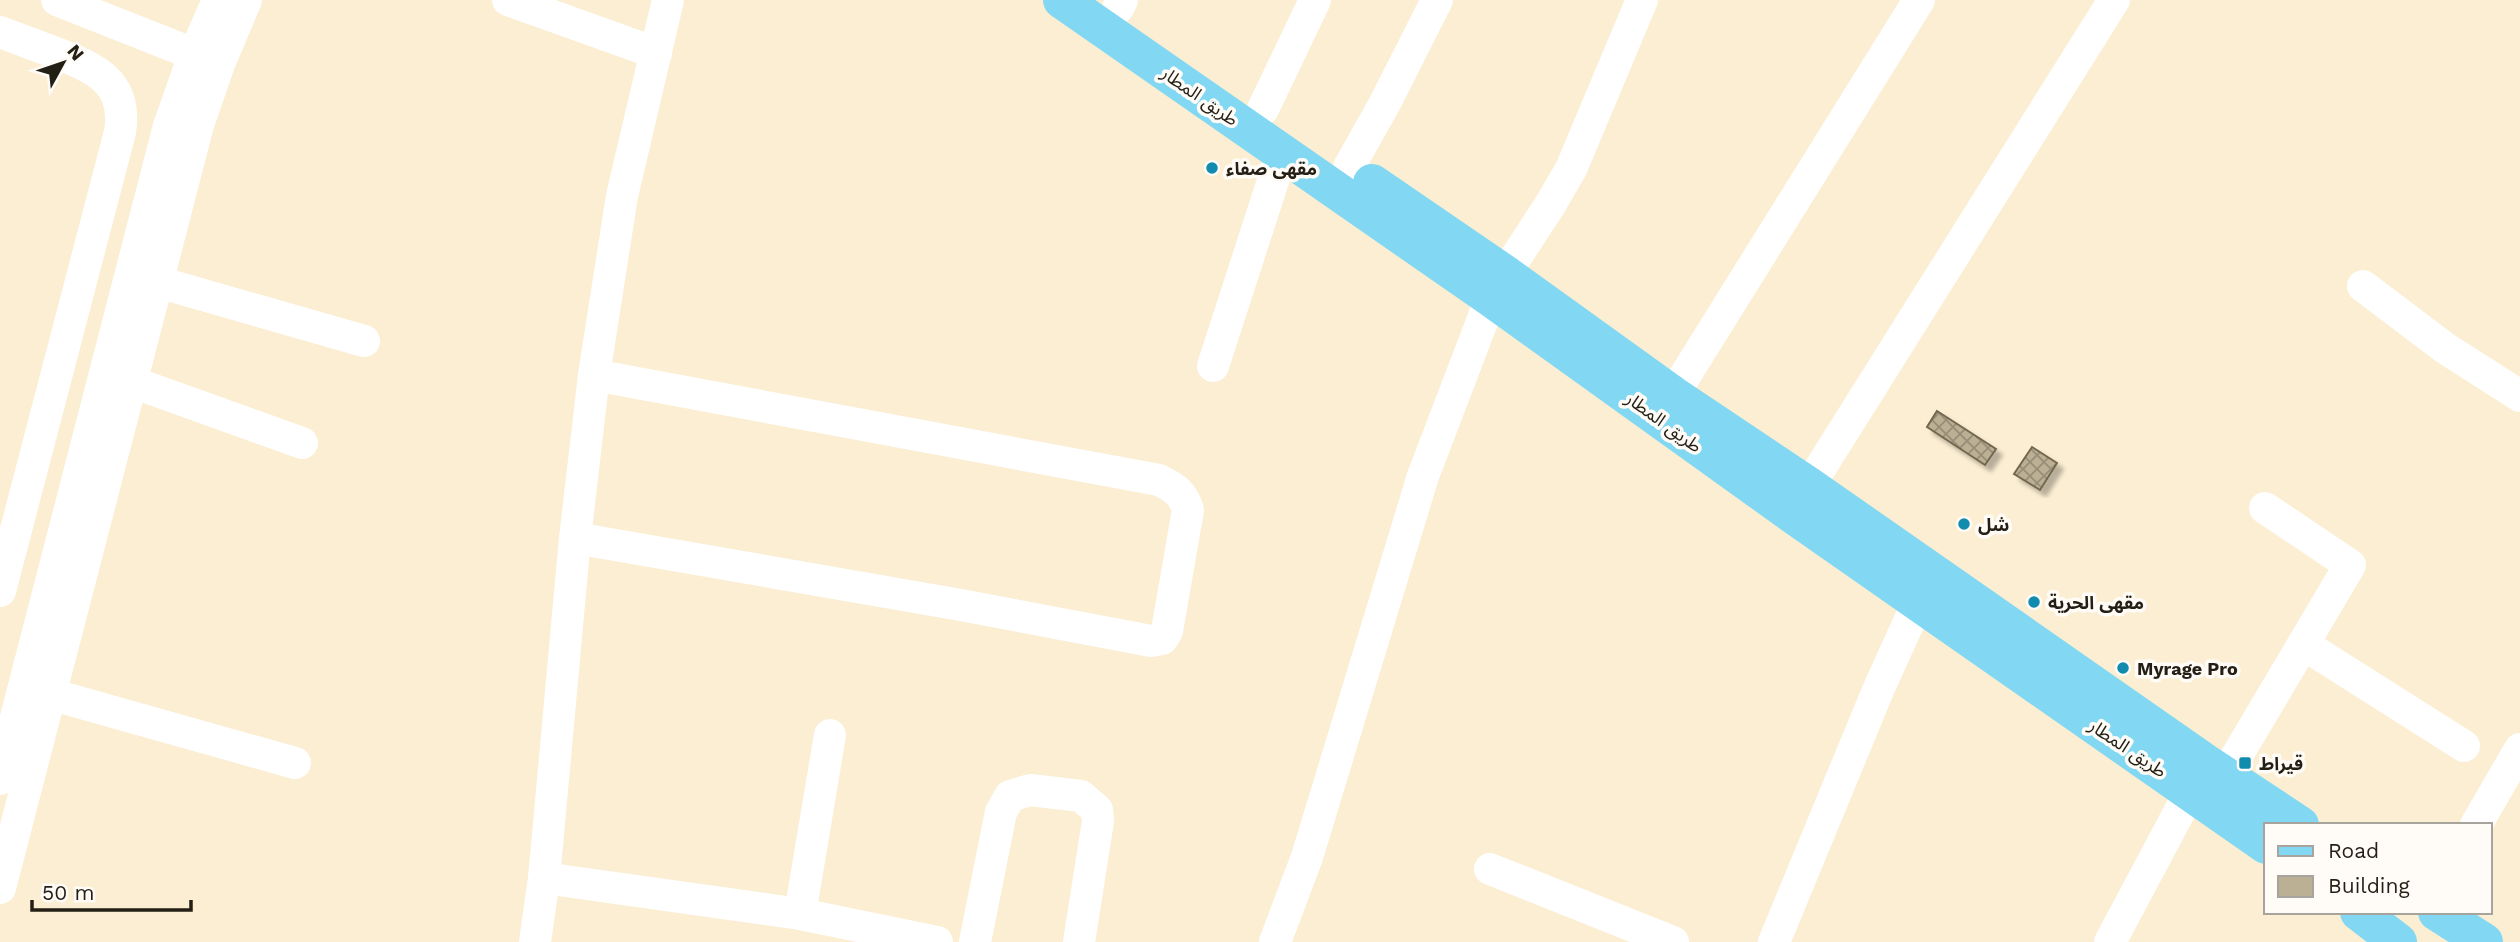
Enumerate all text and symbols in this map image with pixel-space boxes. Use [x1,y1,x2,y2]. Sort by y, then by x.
north arrow [28,28,98,98]
text: N [62,40,89,65]
street label: طريق المطار [1156,61,1242,131]
place label: مقهى صفاء [1226,158,1317,179]
marker: مقهى صفاء [1204,160,1220,176]
street label: طريق المطار [1620,387,1706,457]
place label: شل [1978,514,2009,535]
marker: شل [1956,516,1972,532]
place label: مقهى الحرية [2048,592,2144,614]
marker: مقهى الحرية [2026,594,2042,610]
place label: Myrage Pro [2137,658,2238,679]
marker: Myrage Pro [2115,660,2131,676]
street label: طريق المطار [2084,714,2171,782]
place label: قيراط [2259,753,2303,775]
marker: قيراط [2237,755,2253,771]
legend [2264,823,2492,914]
text: Road [2328,838,2379,863]
scale bar [32,869,191,913]
text: Building [2328,873,2410,898]
text: 50 m [42,880,94,905]

